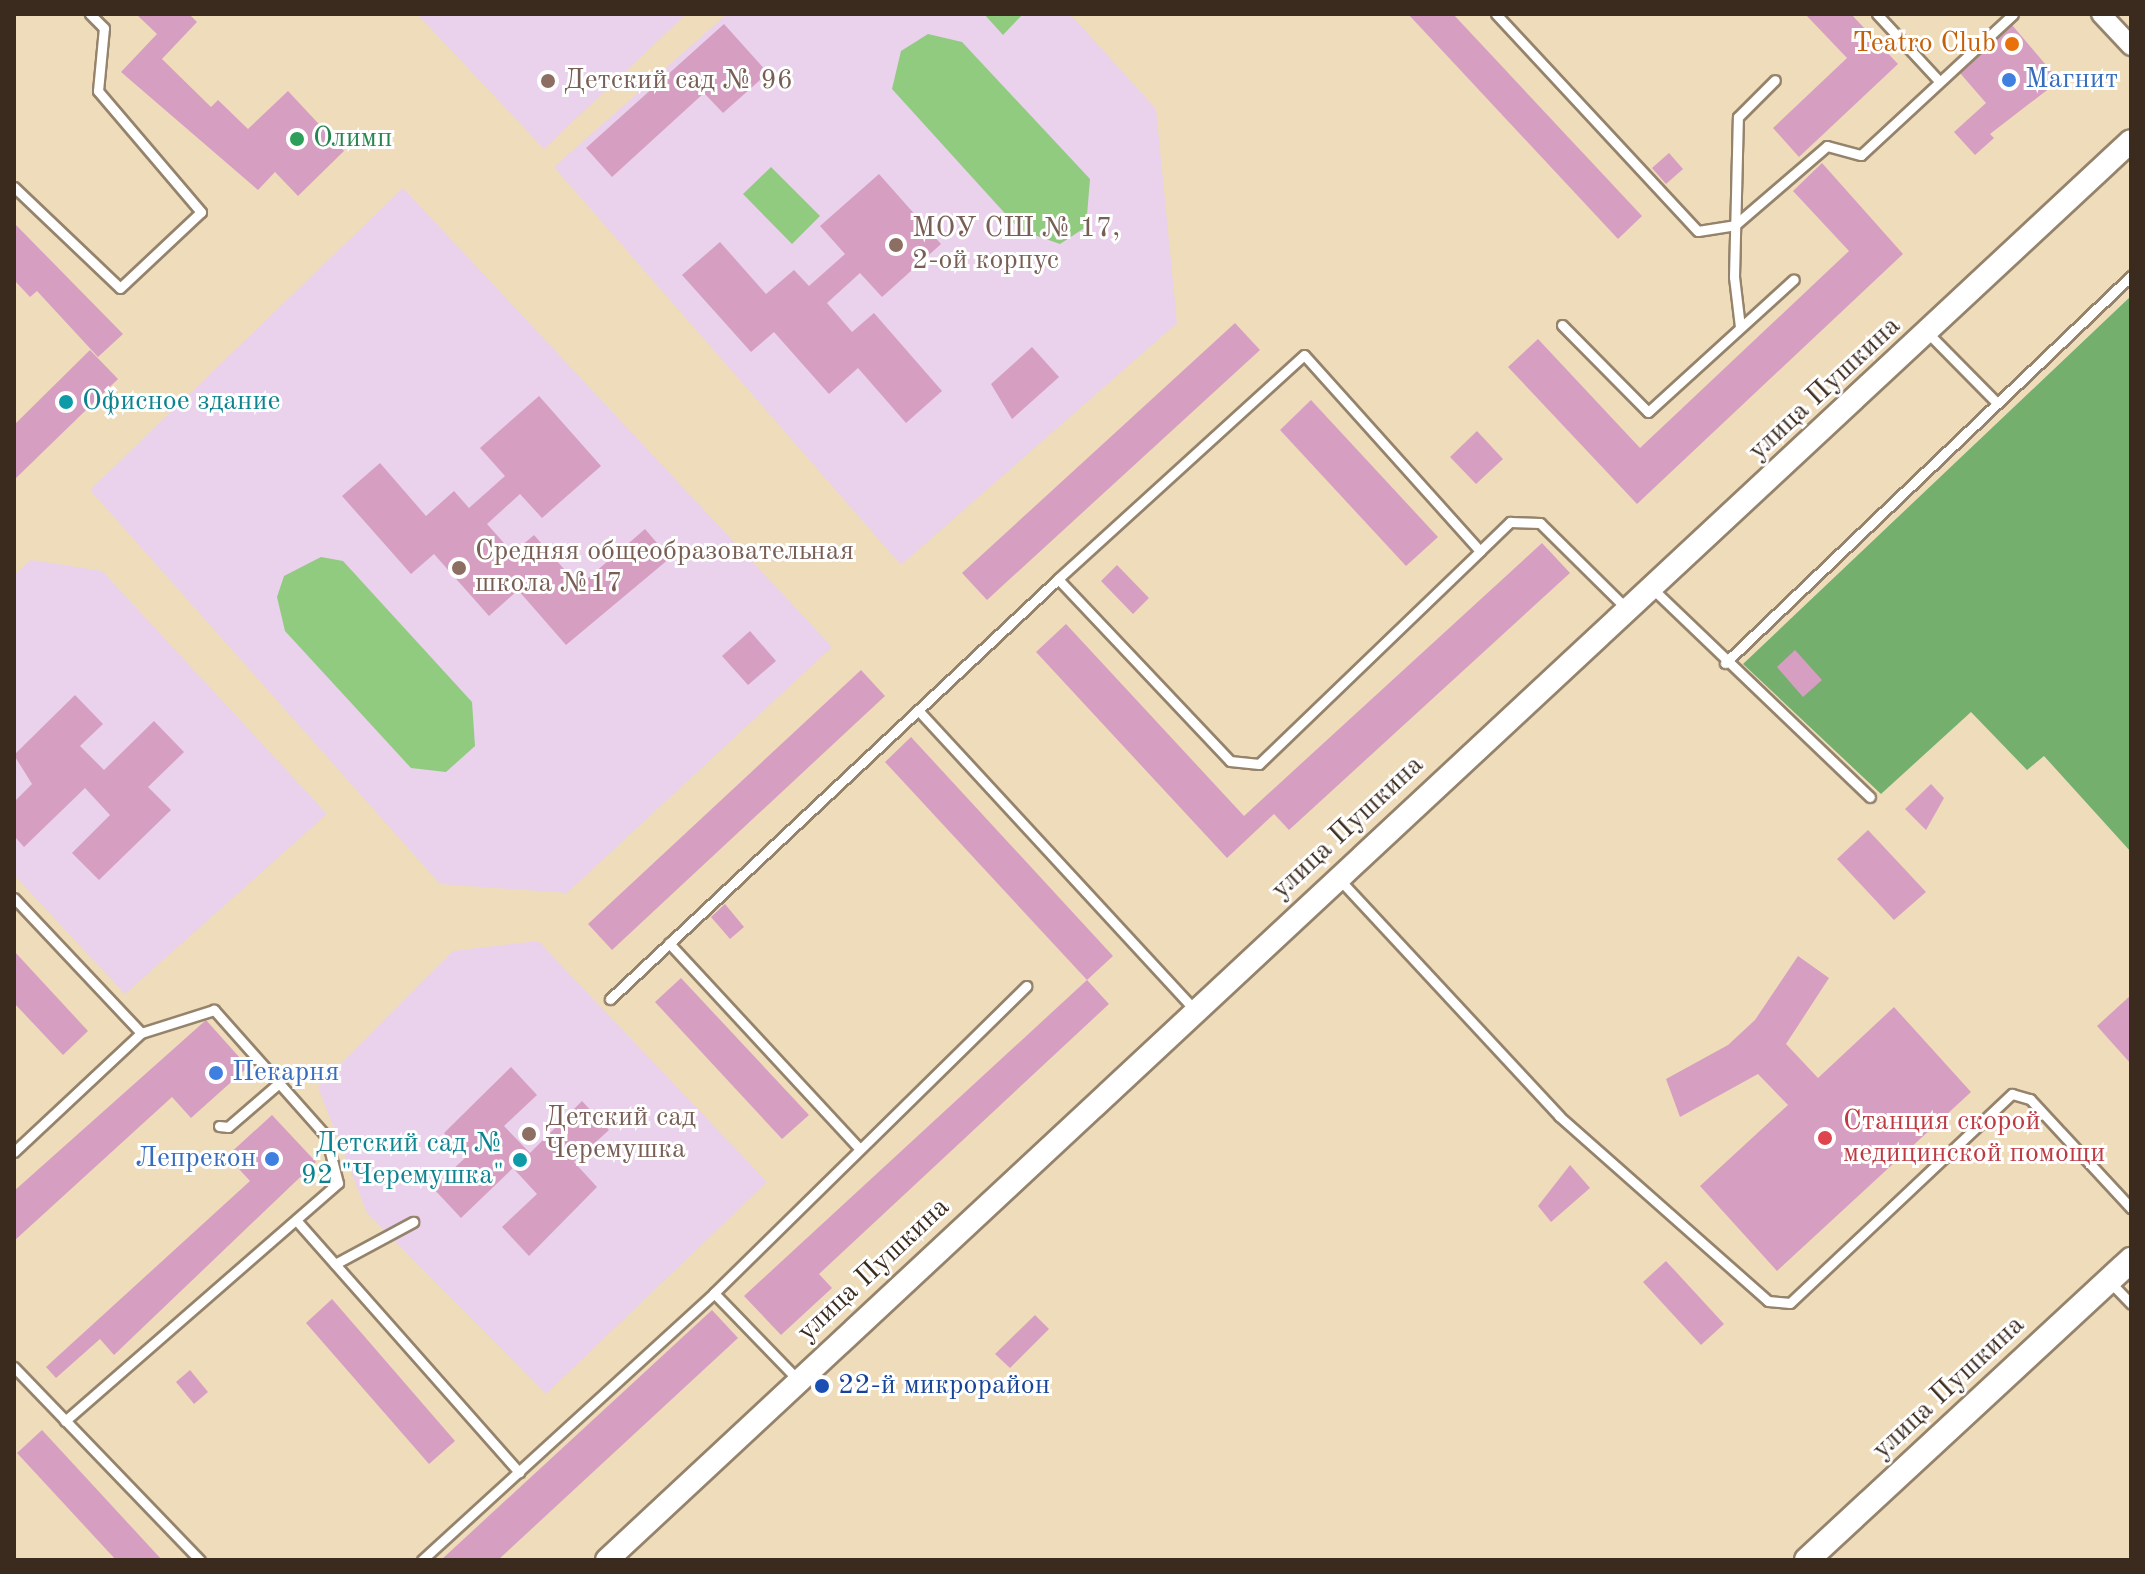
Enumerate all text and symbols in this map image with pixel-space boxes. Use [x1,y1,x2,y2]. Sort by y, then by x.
place label: Teatro Club [1853,27,1996,61]
marker: Teatro Club [2003,35,2021,53]
place label: Магнит [2025,63,2118,97]
place label: Детский сад № 96 [564,64,793,98]
marker: Магнит [2000,71,2018,89]
marker: Детский сад № 96 [539,72,557,90]
place label: Олимп [313,122,392,156]
marker: Олимп [288,130,306,148]
place label: МОУ СШ № 17, 2-ой корпус [912,212,1120,278]
marker: МОУ СШ № 17, 2-ой корпус [887,236,905,254]
street label: улица Пушкина [1742,310,1908,468]
place label: Офисное здание [82,385,280,419]
marker: Офисное здание [57,393,75,411]
place label: Средняя общеобразовательная школа №17 [475,535,854,601]
marker: Средняя общеобразовательная школа №17 [450,559,468,577]
street label: улица Пушкина [1265,749,1431,907]
place label: Пекарня [232,1056,339,1090]
marker: Пекарня [207,1064,225,1082]
place label: Детский сад Черемушка [545,1101,696,1167]
place label: Станция скорой медицинской помощи [1843,1105,2105,1171]
marker: Детский сад Черемушка [520,1125,538,1143]
place label: Детский сад № 92 "Черемушка" [301,1127,504,1193]
marker: Станция скорой медицинской помощи [1814,1127,1836,1149]
place label: Лепрекон [135,1142,256,1176]
marker: Лепрекон [263,1150,281,1168]
marker: Детский сад № 92 "Черемушка" [511,1151,529,1169]
street label: улица Пушкина [791,1191,957,1349]
street label: улица Пушкина [1866,1309,2032,1467]
place label: 22-й микрорайон [838,1369,1050,1403]
marker: 22-й микрорайон [813,1377,831,1395]

